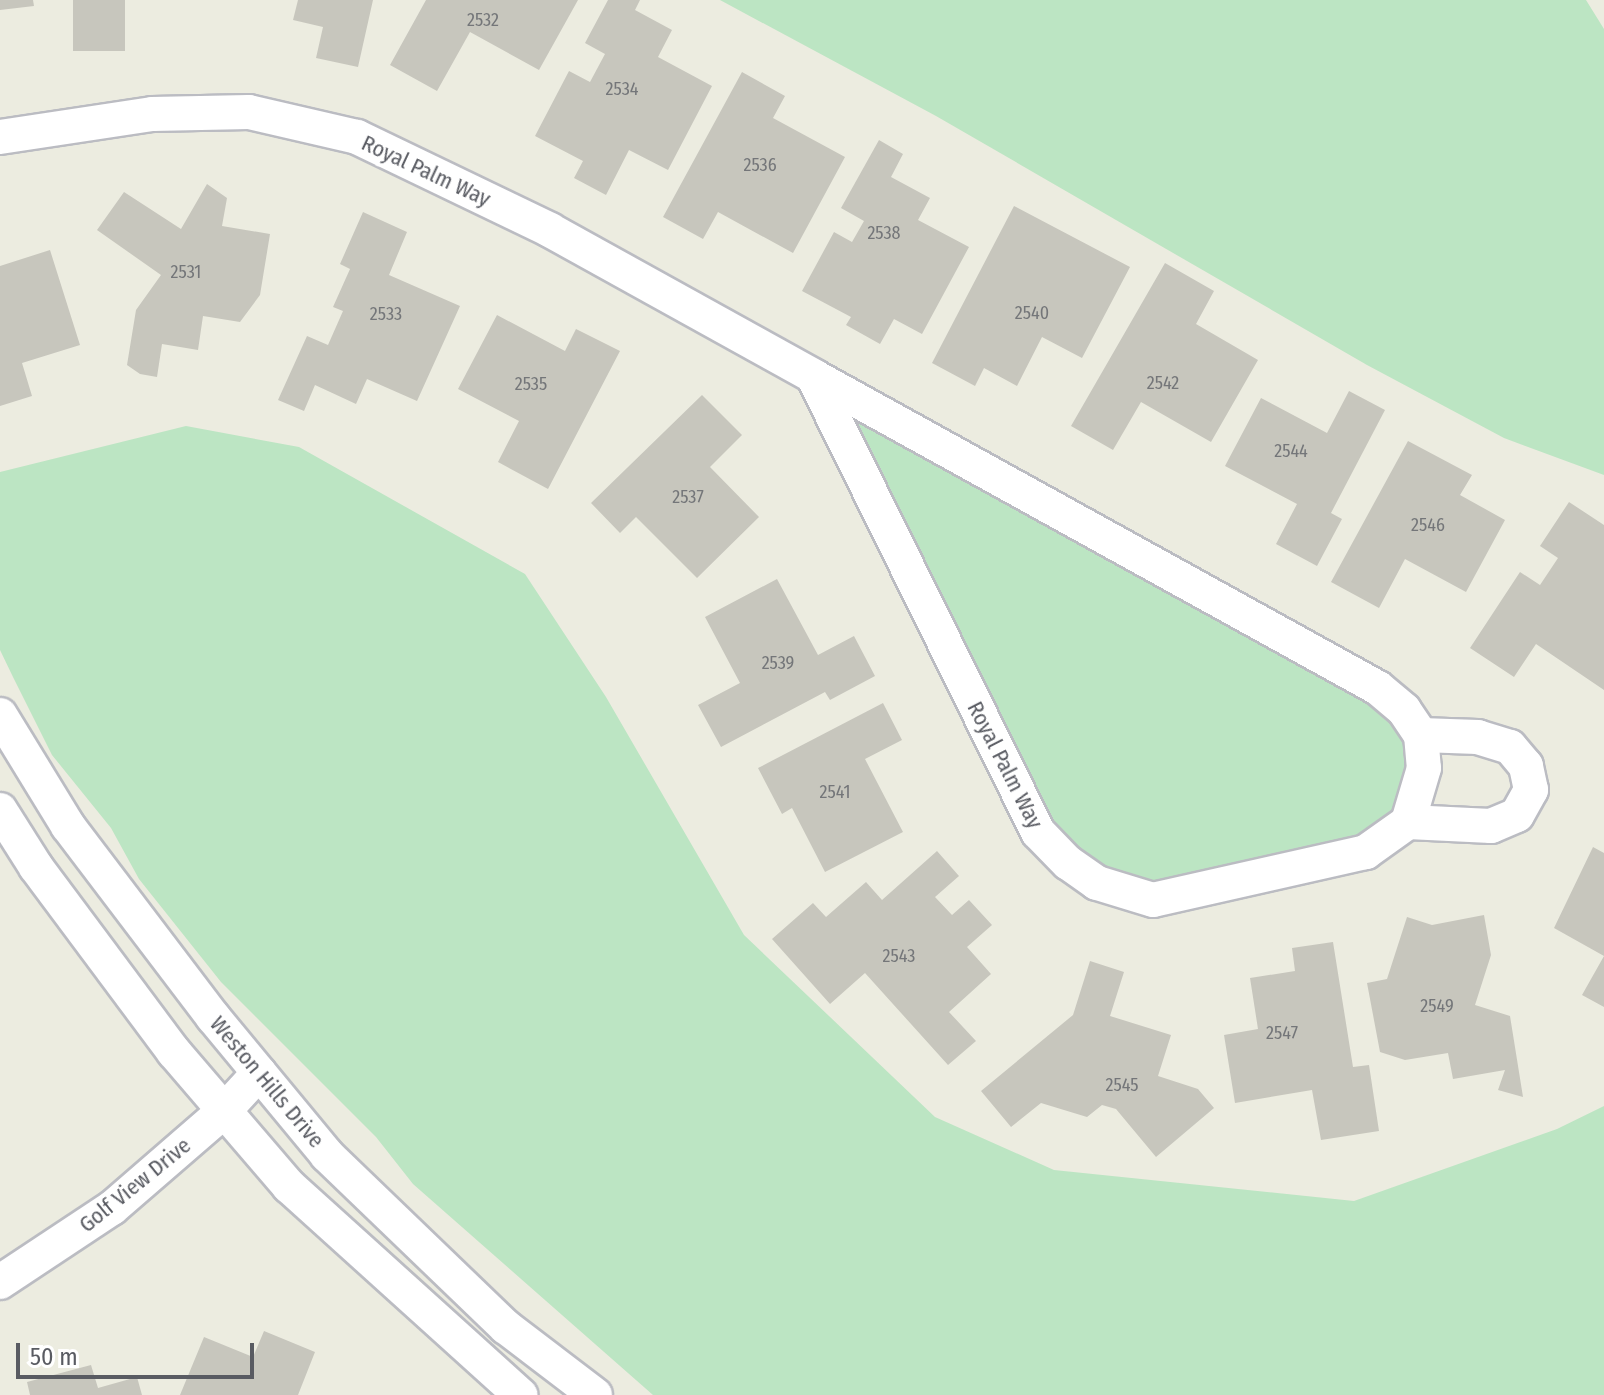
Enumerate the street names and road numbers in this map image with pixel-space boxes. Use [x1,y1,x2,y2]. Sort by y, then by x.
street label: Royal Palm Way [357,130,495,212]
street label: Royal Palm Way [962,697,1048,833]
street label: Weston Hills Drive [204,1011,330,1153]
street label: Golf View Drive [74,1132,196,1238]

